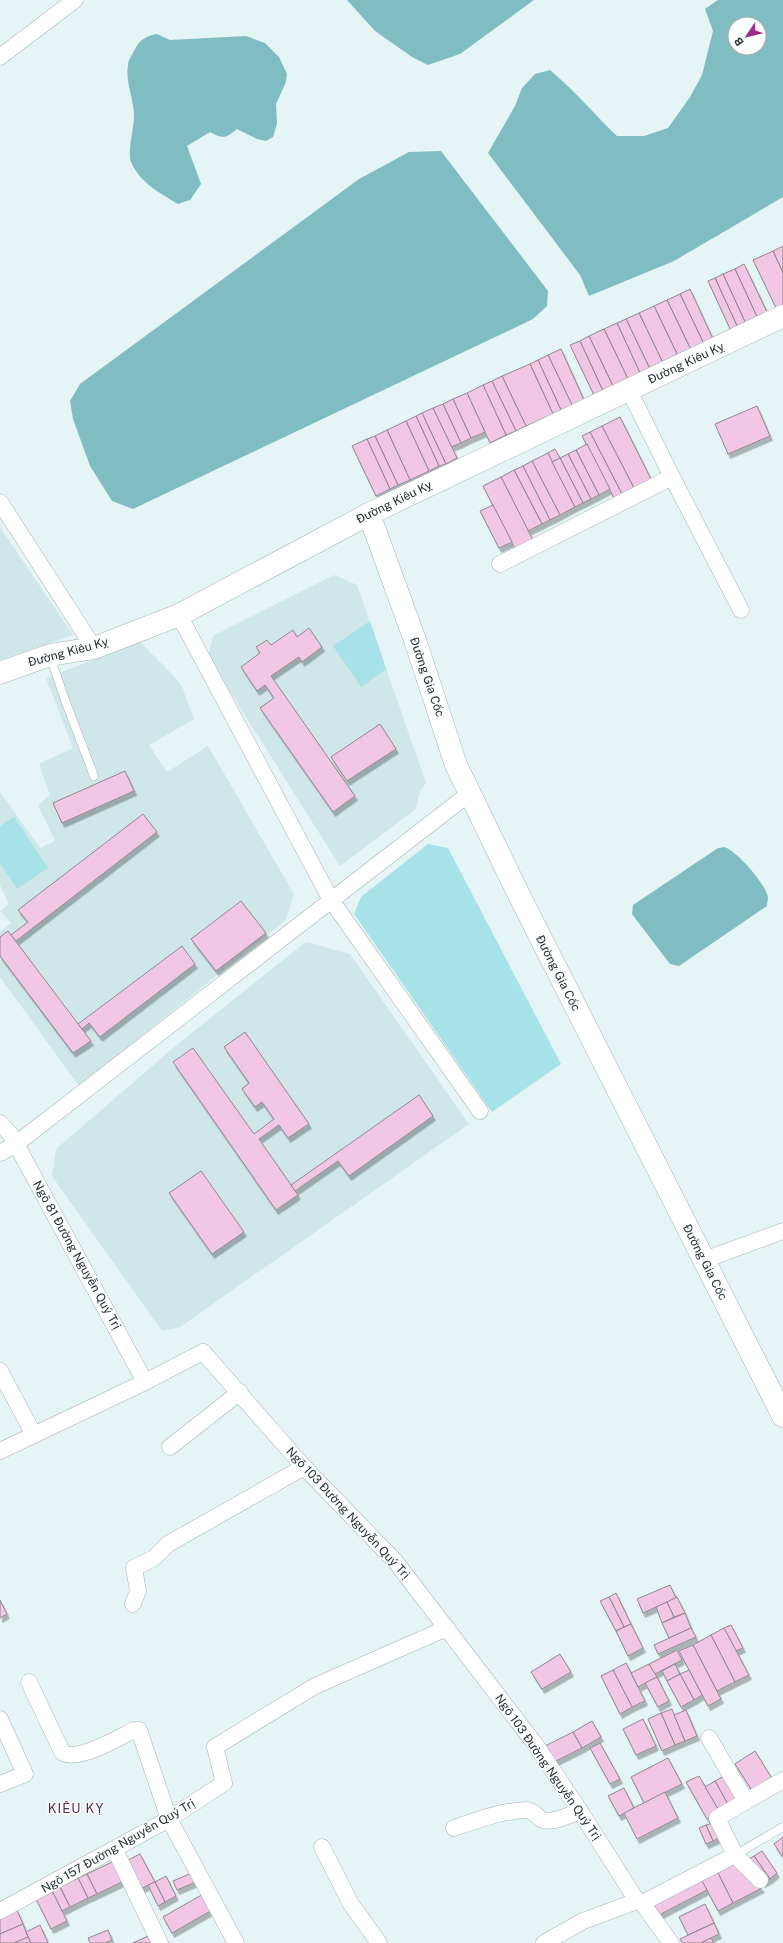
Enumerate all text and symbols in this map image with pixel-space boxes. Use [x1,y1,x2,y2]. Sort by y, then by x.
north arrow [727,16,767,56]
text: B [731,35,746,48]
street label: Đường Kiêu Kỵ [646,339,727,387]
street label: Đường Kiêu Kỵ [354,477,435,526]
street label: Đường Kiêu Kỵ [26,634,110,669]
street label: Đường Gia Cốc [407,635,447,719]
street label: Đường Gia Cốc [533,933,583,1013]
street label: Ngõ 81 Đường Nguyễn Quý Trị [30,1178,124,1332]
street label: Đường Gia Cốc [680,1222,730,1302]
street label: Ngõ 103 Đường Nguyễn Quý Trị [283,1444,413,1582]
street label: Ngõ 103 Đường Nguyễn Quý Trị [492,1691,604,1843]
street label: Ngõ 157 Đường Nguyễn Quý Trị [39,1796,197,1896]
district label: KIÊU KỴ [48,1801,104,1816]

